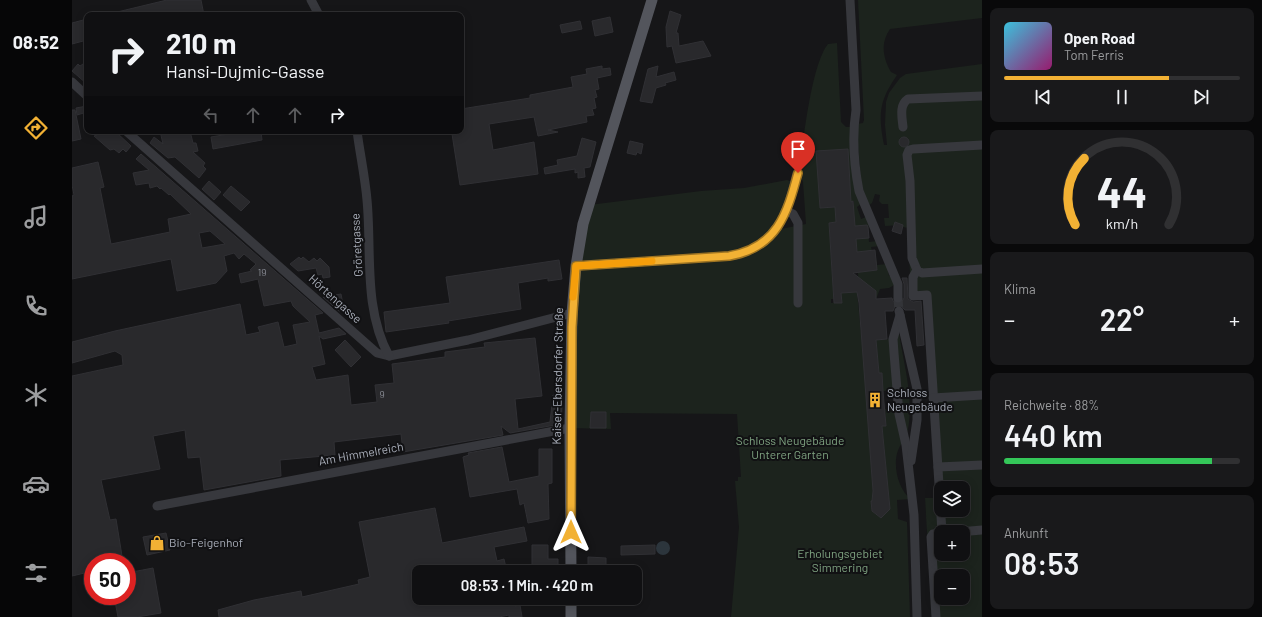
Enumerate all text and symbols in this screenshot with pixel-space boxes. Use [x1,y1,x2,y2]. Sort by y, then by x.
text: 210 m [166,26,236,60]
icon: right [100,28,152,80]
text: Open Road [1064,29,1135,47]
text: 08:52 [13,31,59,53]
text: Tom Ferris [1064,47,1124,63]
text: Hansi-Dujmic-Gasse [166,60,325,82]
icon: previous [1032,86,1054,108]
icon: pause [1111,86,1133,108]
icon: next [1190,86,1212,108]
icon: left [200,104,222,126]
icon: ahead [242,104,264,126]
icon: ahead [284,104,306,126]
icon: right [326,104,348,126]
icon: directions [22,114,50,142]
pin [781,132,815,173]
icon: arrive [787,138,809,160]
text: 44 [1097,165,1147,215]
icon: music [22,203,50,231]
street label: Gröretgasse [347,213,365,277]
text: km/h [1106,214,1138,231]
house number: 19 [258,266,266,278]
street label: Hörtengasse [306,271,365,326]
text: Klima [1004,281,1036,297]
icon: phone [22,292,50,320]
text: 22° [1100,301,1144,337]
text: − [1004,306,1015,332]
text: + [1229,306,1240,332]
street label: Kaiser-Ebersdorfer Straße [549,307,565,445]
icon: climate [22,381,50,409]
place label: Schloss Neugebäude [887,385,953,413]
house number: 9 [379,388,385,400]
building icon: Schloss Neugebäude [866,391,884,409]
text: Reichweite · 88% [1004,397,1099,413]
text: 440 km [1004,417,1103,453]
park label: Schloss Neugebäude Unterer Garten [736,433,844,461]
street label: Am Himmelreich [317,439,404,467]
icon: car [22,470,50,498]
map controls [934,481,970,605]
button: layers [934,481,970,517]
position arrow [550,511,592,553]
button: + [934,525,970,561]
text: Ankunft [1004,525,1049,541]
shop icon: Bio-Feigenhof [148,534,166,552]
place label: Bio-Feigenhof [169,535,243,549]
text: 08:53 [1004,545,1080,581]
park label: Erholungsgebiet Simmering [797,546,883,574]
speed limit sign: 50 [84,553,136,605]
icon: filters [22,559,50,587]
button: − [934,569,970,605]
text: 08:53 · 1 Min. · 420 m [461,576,593,594]

